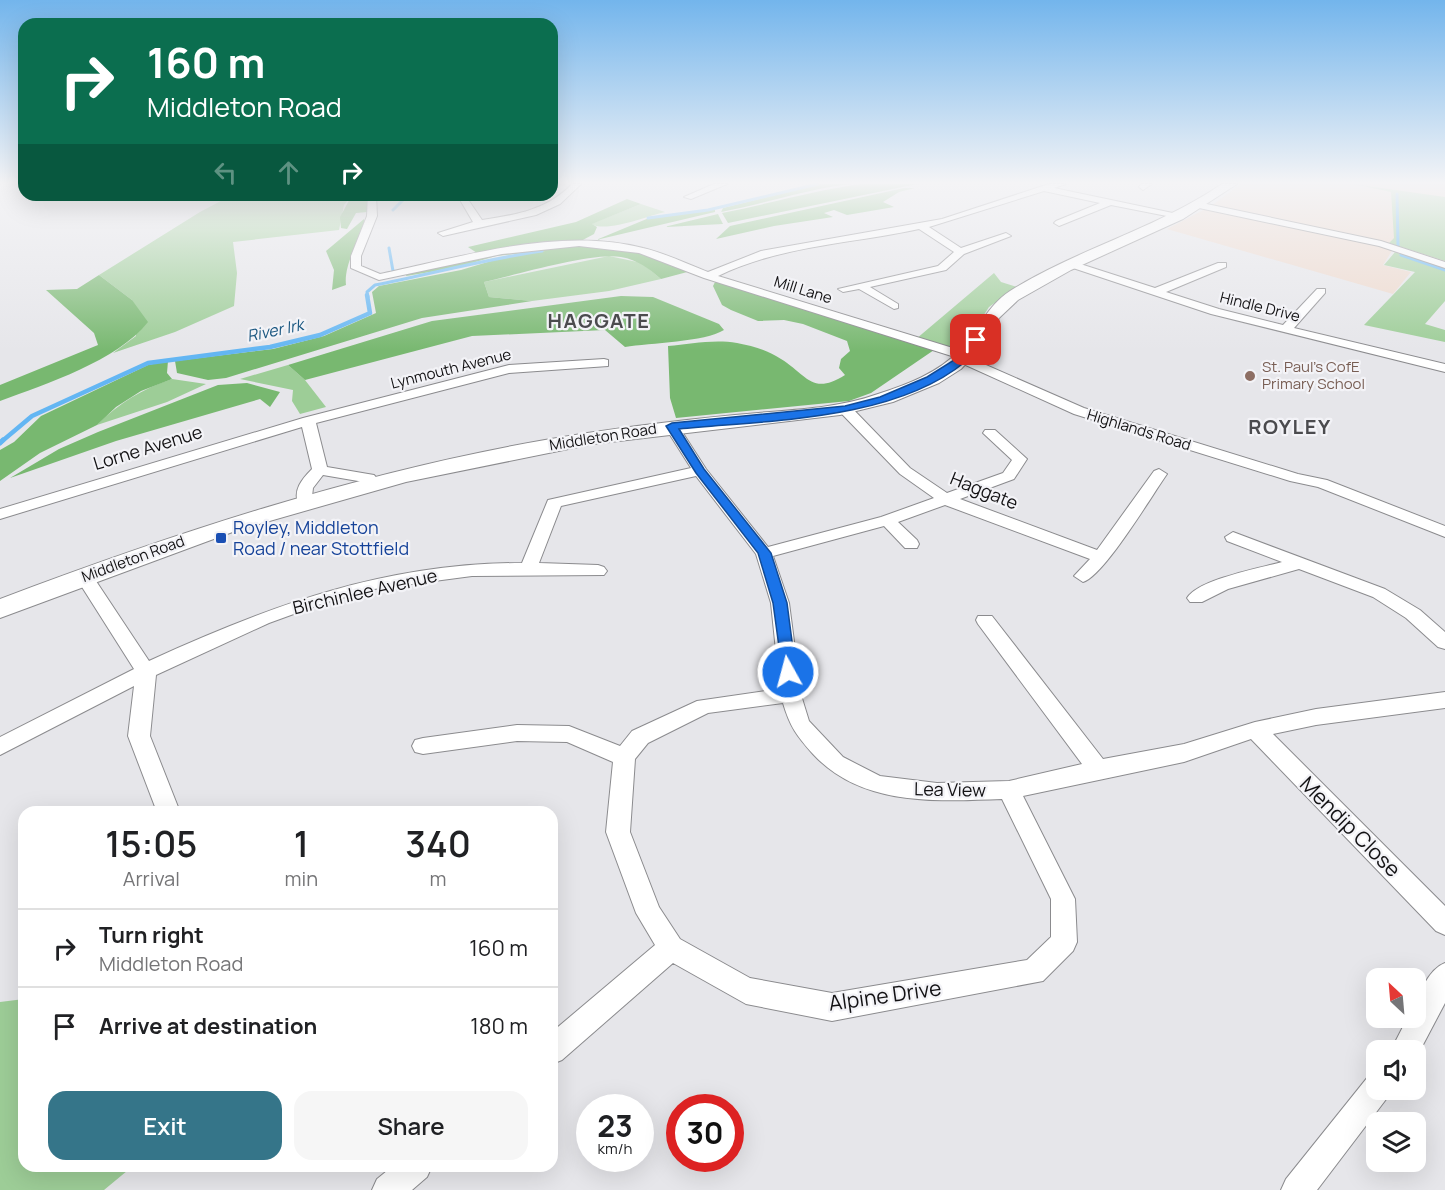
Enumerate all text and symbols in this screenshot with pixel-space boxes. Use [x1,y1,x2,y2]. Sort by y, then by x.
text: 160 m [147,33,265,91]
icon: right [48,42,126,120]
text: Middleton Road [147,88,342,125]
icon: left [209,156,242,189]
icon: ahead [272,156,305,189]
icon: right [335,156,368,189]
street label: Mill Lane [772,271,835,308]
street label: Hindle Drive [1218,286,1303,327]
district label: HAGGATE [548,307,650,334]
water label: River Irk [245,313,307,347]
pin [950,314,1001,365]
icon: arrive [959,323,992,356]
street label: Lynmouth Avenue [388,343,514,394]
place label: St. Paul's CofE Primary School [1262,356,1365,394]
marker: St. Paul's CofE Primary School [1243,369,1257,383]
street label: Highlands Road [1085,404,1194,455]
district label: ROYLEY [1248,413,1332,440]
street label: Middleton Road [548,418,658,455]
street label: Lorne Avenue [90,419,205,475]
street label: Haggate [947,466,1022,515]
place label: Royley, Middleton Road / near Stottfield [233,515,409,560]
street label: Middleton Road [78,530,187,587]
marker: Royley, Middleton Road / near Stottfield [214,531,228,545]
street label: Birchinlee Avenue [290,563,439,619]
position arrow [756,640,820,704]
street label: Mendip Close [1294,770,1407,883]
street label: Lea View [914,776,986,802]
text: 15:05 [105,819,197,868]
text: 1 [294,819,309,868]
text: 340 [405,819,471,868]
text: Arrival [123,865,180,892]
text: min [285,865,318,892]
text: m [430,865,447,892]
text: Turn right [99,920,204,950]
icon: right [48,932,81,965]
text: 160 m [469,933,528,963]
text: Middleton Road [99,950,243,977]
north arrow [1366,968,1426,1028]
map controls [1366,968,1426,1172]
street label: Alpine Drive [827,973,943,1017]
icon: arrive [48,1010,81,1043]
text: Arrive at destination [99,1011,317,1041]
text: 180 m [470,1011,528,1041]
button: sound [1366,1040,1426,1100]
button: Exit [48,1091,282,1160]
button: Share [294,1091,528,1160]
speed limit sign: 30 [666,1094,744,1172]
text: 23 [597,1105,633,1146]
button: layers [1366,1112,1426,1172]
text: km/h [598,1138,632,1159]

